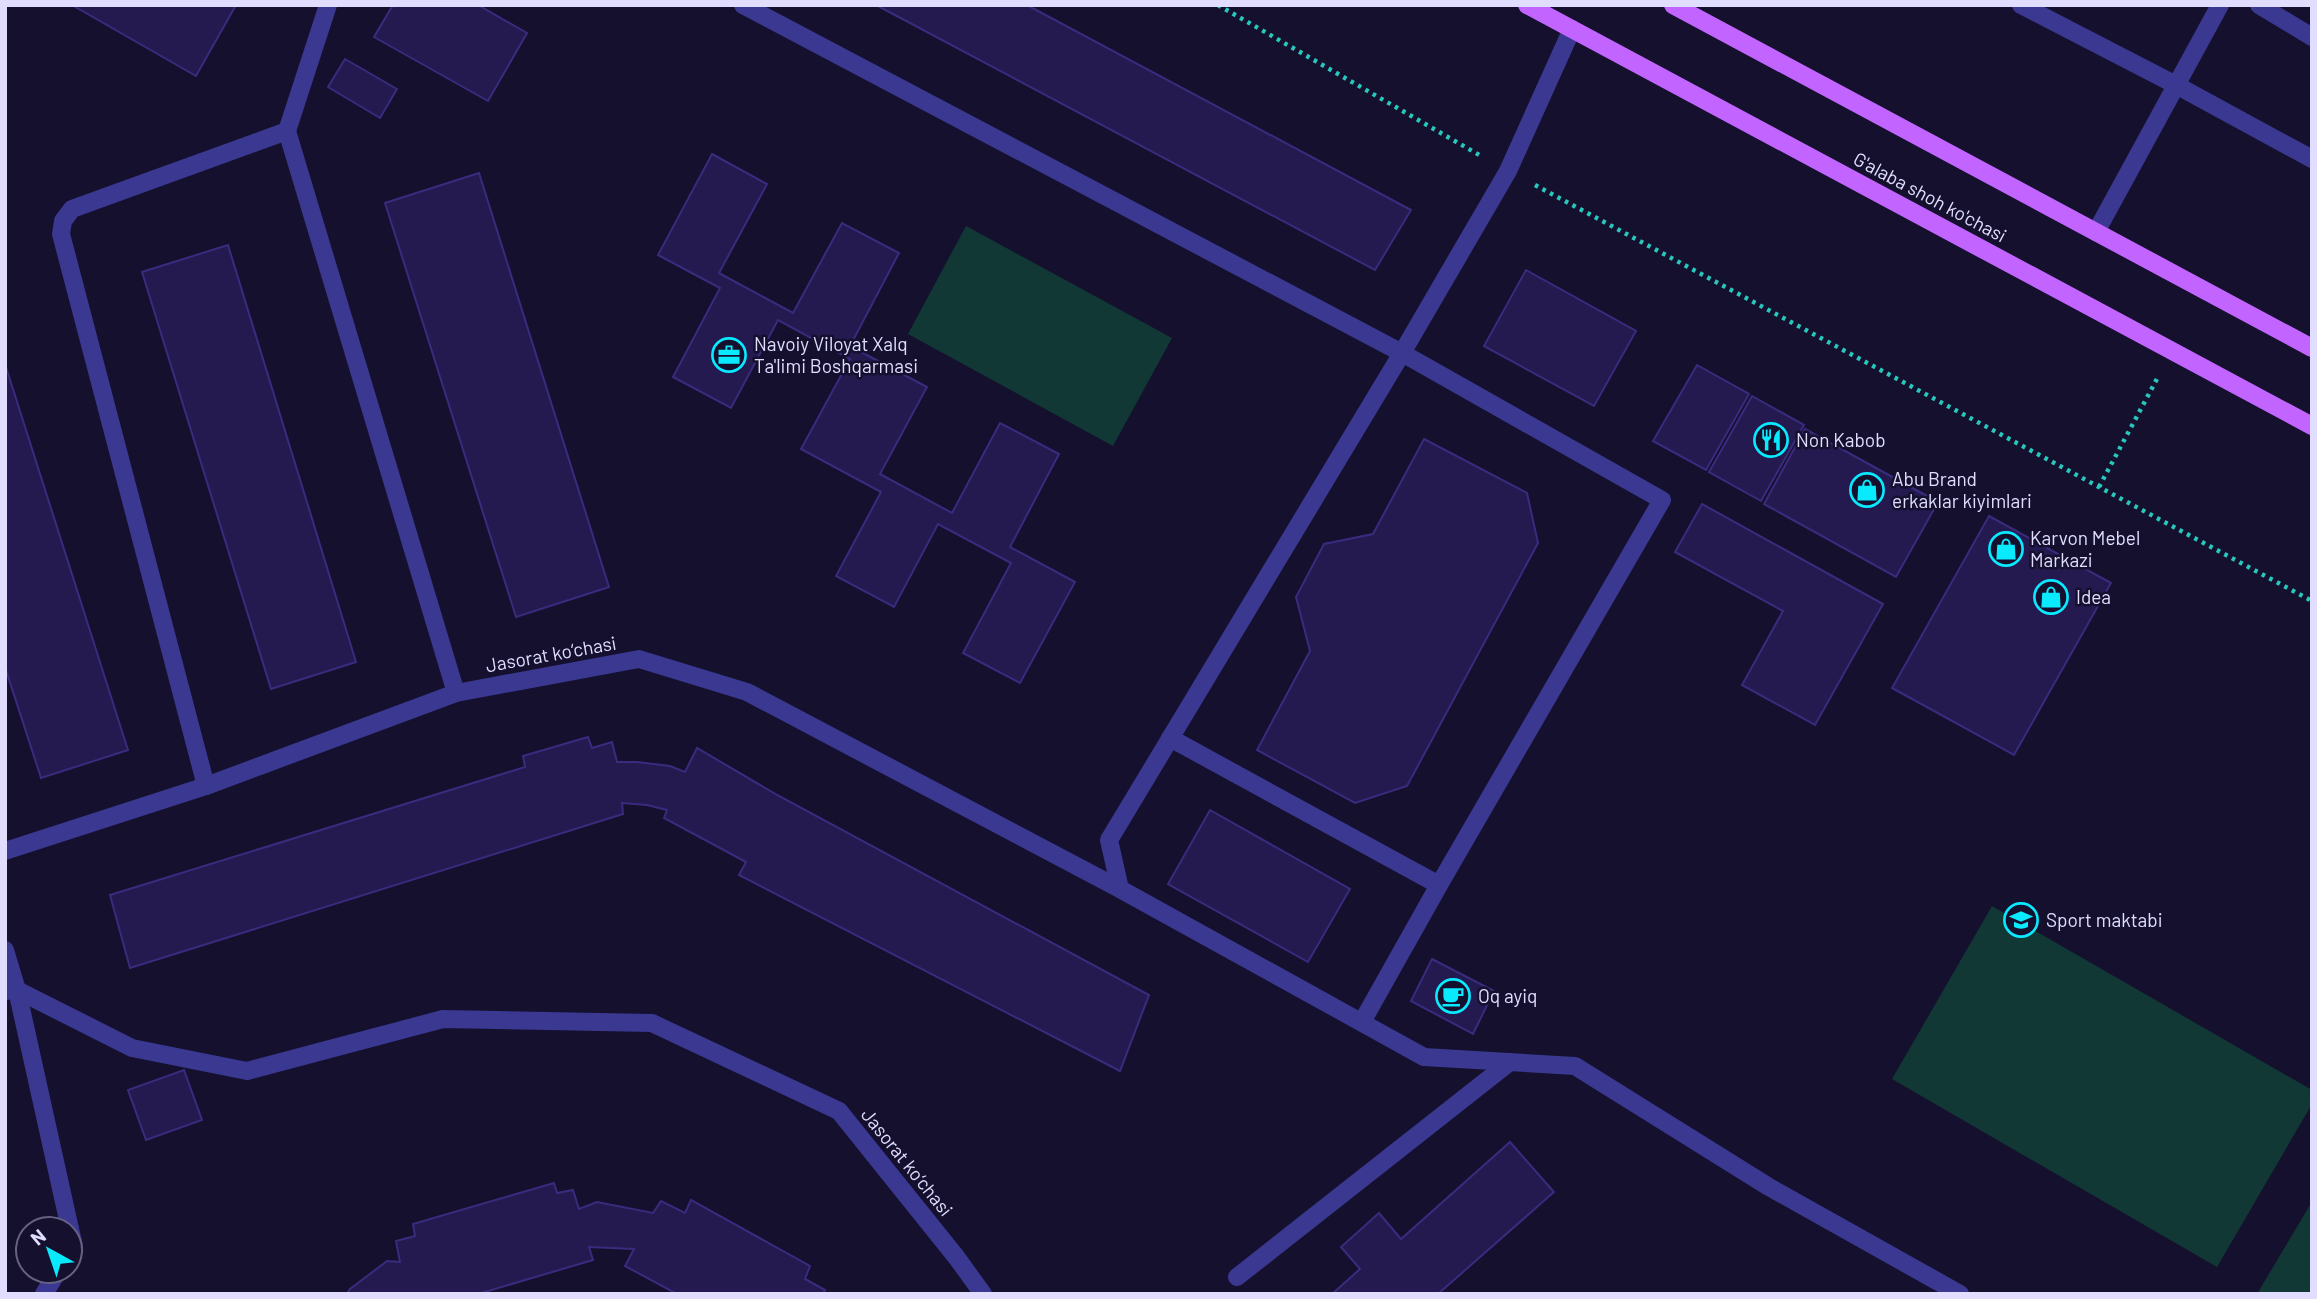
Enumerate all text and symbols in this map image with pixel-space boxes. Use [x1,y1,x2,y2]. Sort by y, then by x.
street label: G'alaba shoh ko'chasi [1850,146,2011,247]
place label: Navoiy Viloyat Xalq Ta'limi Boshqarmasi [754,332,918,377]
office icon: Navoiy Viloyat Xalq Ta'limi Boshqarmasi [710,336,748,374]
restaurant icon: Non Kabob [1752,421,1790,459]
place label: Non Kabob [1796,428,1886,451]
place label: Abu Brand erkaklar kiyimlari [1892,467,2032,512]
shop icon: Abu Brand erkaklar kiyimlari [1848,471,1886,509]
place label: Karvon Mebel Markazi [2030,526,2140,571]
shop icon: Karvon Mebel Markazi [1987,530,2025,568]
shop icon: Idea [2032,578,2070,616]
place label: Idea [2076,585,2111,608]
street label: Jasorat ko‘chasi [484,631,618,676]
school or university icon: Sport maktabi [2002,901,2040,939]
place label: Sport maktabi [2046,908,2163,931]
cafe icon: Oq ayiq [1434,977,1472,1015]
place label: Oq ayiq [1478,984,1538,1007]
street label: Jasorat ko‘chasi [857,1103,958,1220]
north arrow [14,1215,84,1285]
text: N [26,1224,50,1249]

